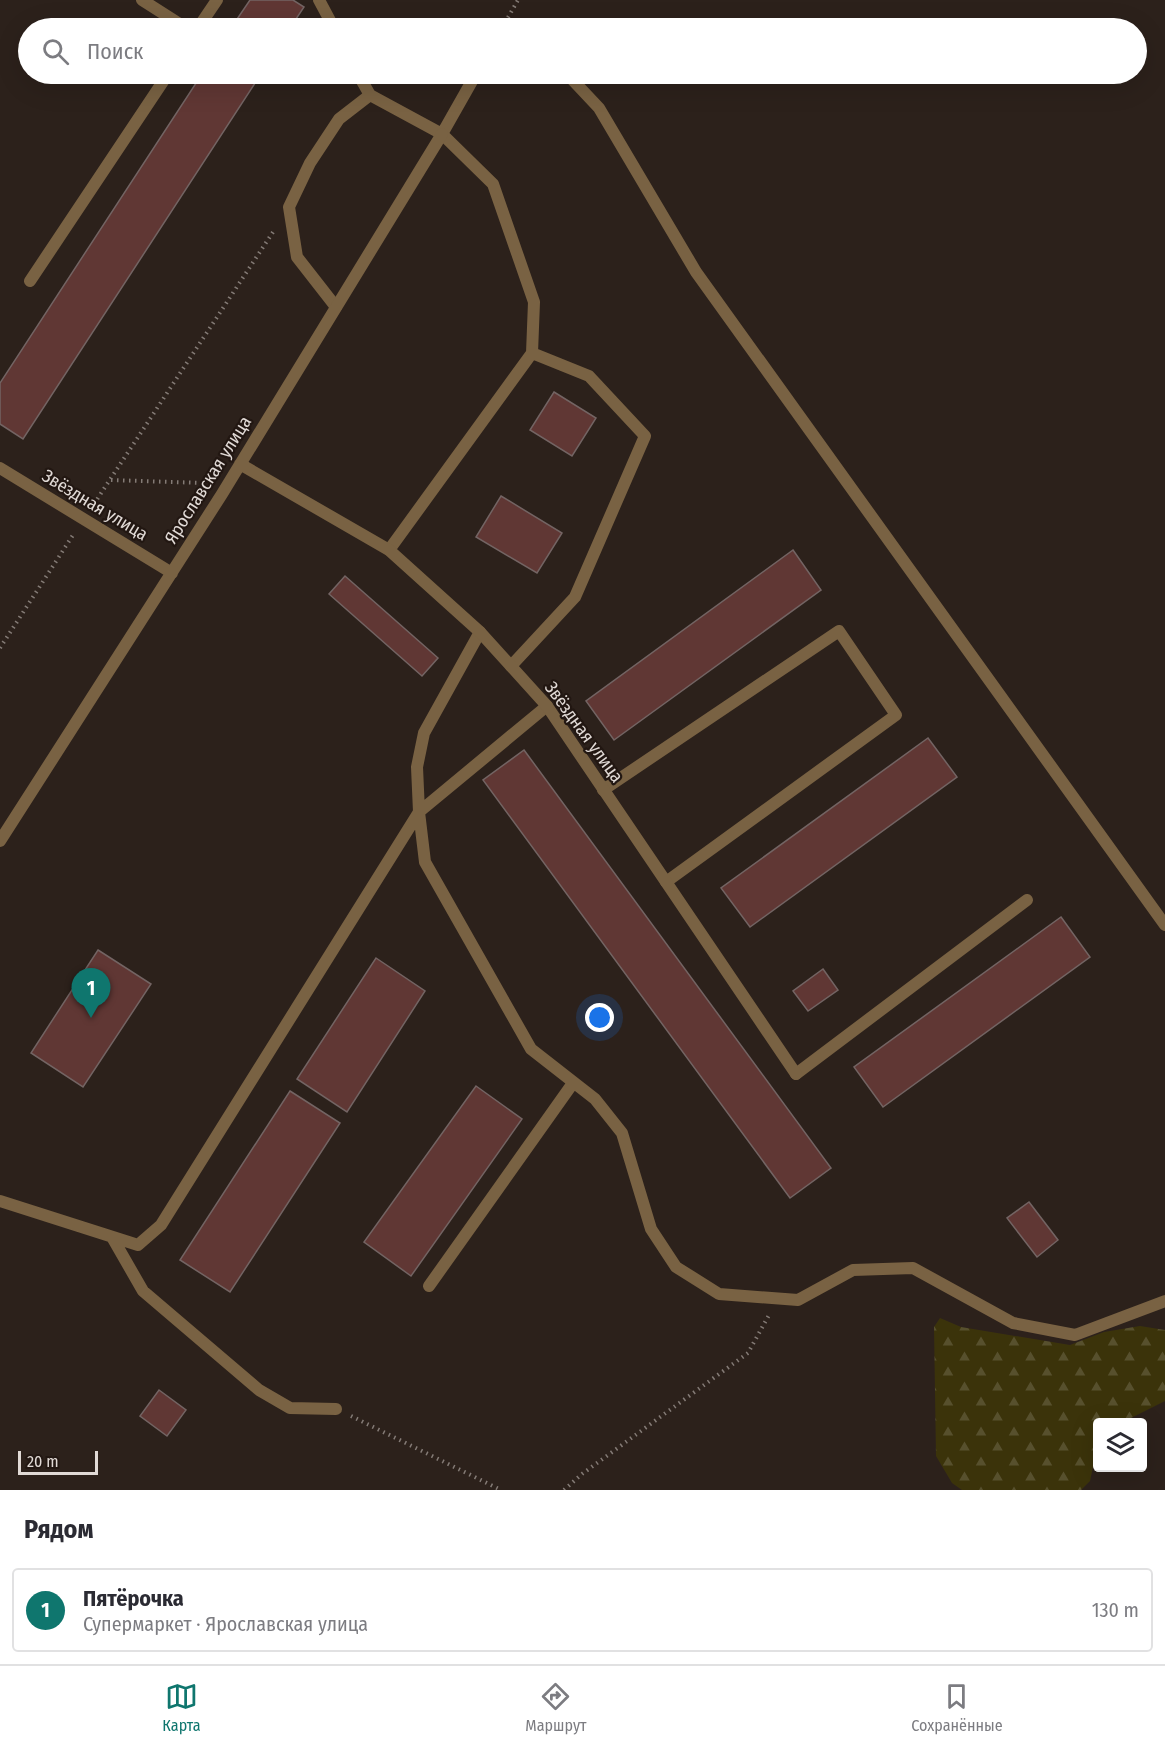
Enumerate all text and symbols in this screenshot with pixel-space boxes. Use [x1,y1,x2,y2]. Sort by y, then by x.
search box [18,18,1147,84]
icon: search [39,35,72,68]
text: Поиск [87,38,143,65]
street label: Ярославская улица [160,412,256,548]
street label: Звёздная улица [38,465,152,545]
street label: Звёздная улица [540,677,628,787]
pin: 1 [72,968,110,1018]
your location [585,1003,614,1032]
map controls [1093,1418,1147,1472]
button: layers [1093,1418,1147,1472]
scale bar [18,1448,98,1476]
text: 20 m [27,1452,58,1471]
text: Рядом [24,1514,93,1545]
text: Пятёрочка [83,1585,184,1612]
text: 1 [41,1598,50,1622]
text: 130 m [1092,1598,1139,1622]
text: Супермаркет · Ярославская улица [83,1612,368,1636]
tab: Карта [162,1680,201,1735]
tab: Маршрут [525,1680,587,1735]
tab: Сохранённые [911,1680,1003,1735]

